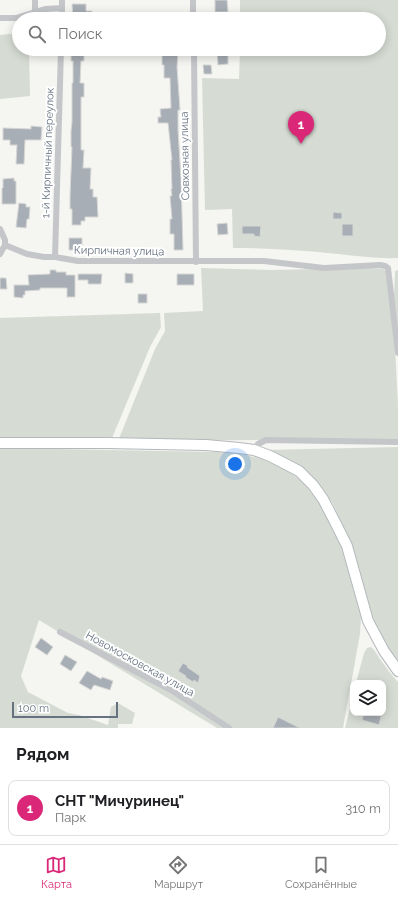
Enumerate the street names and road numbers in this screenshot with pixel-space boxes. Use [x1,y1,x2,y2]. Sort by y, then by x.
street label: 1-й Кирпичный переулок [39,87,57,219]
street label: Совхозная улица [178,112,192,200]
street label: Кирпичная улица [74,244,164,258]
street label: Новомосковская улица [83,629,197,699]

